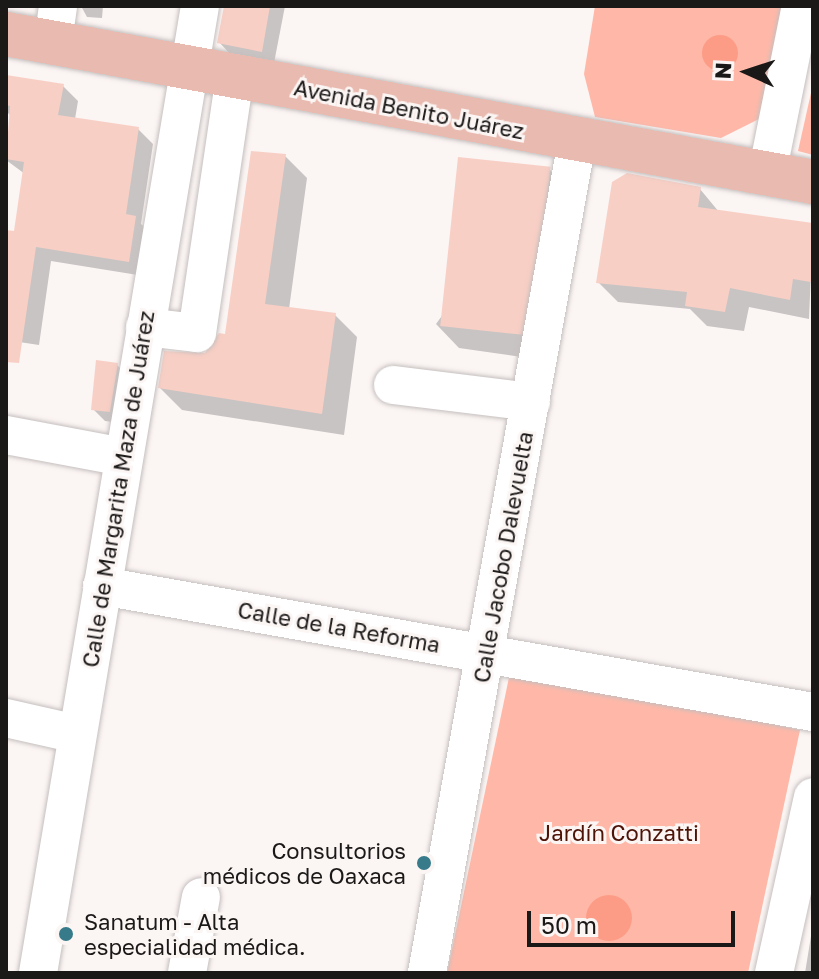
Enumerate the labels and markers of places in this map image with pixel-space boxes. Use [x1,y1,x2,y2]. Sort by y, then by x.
place label: Consultorios médicos de Oaxaca [203,837,406,888]
marker: Consultorios médicos de Oaxaca [413,852,435,874]
place label: Sanatum - Alta especialidad médica. [84,908,306,960]
marker: Sanatum - Alta especialidad médica. [55,923,77,945]

